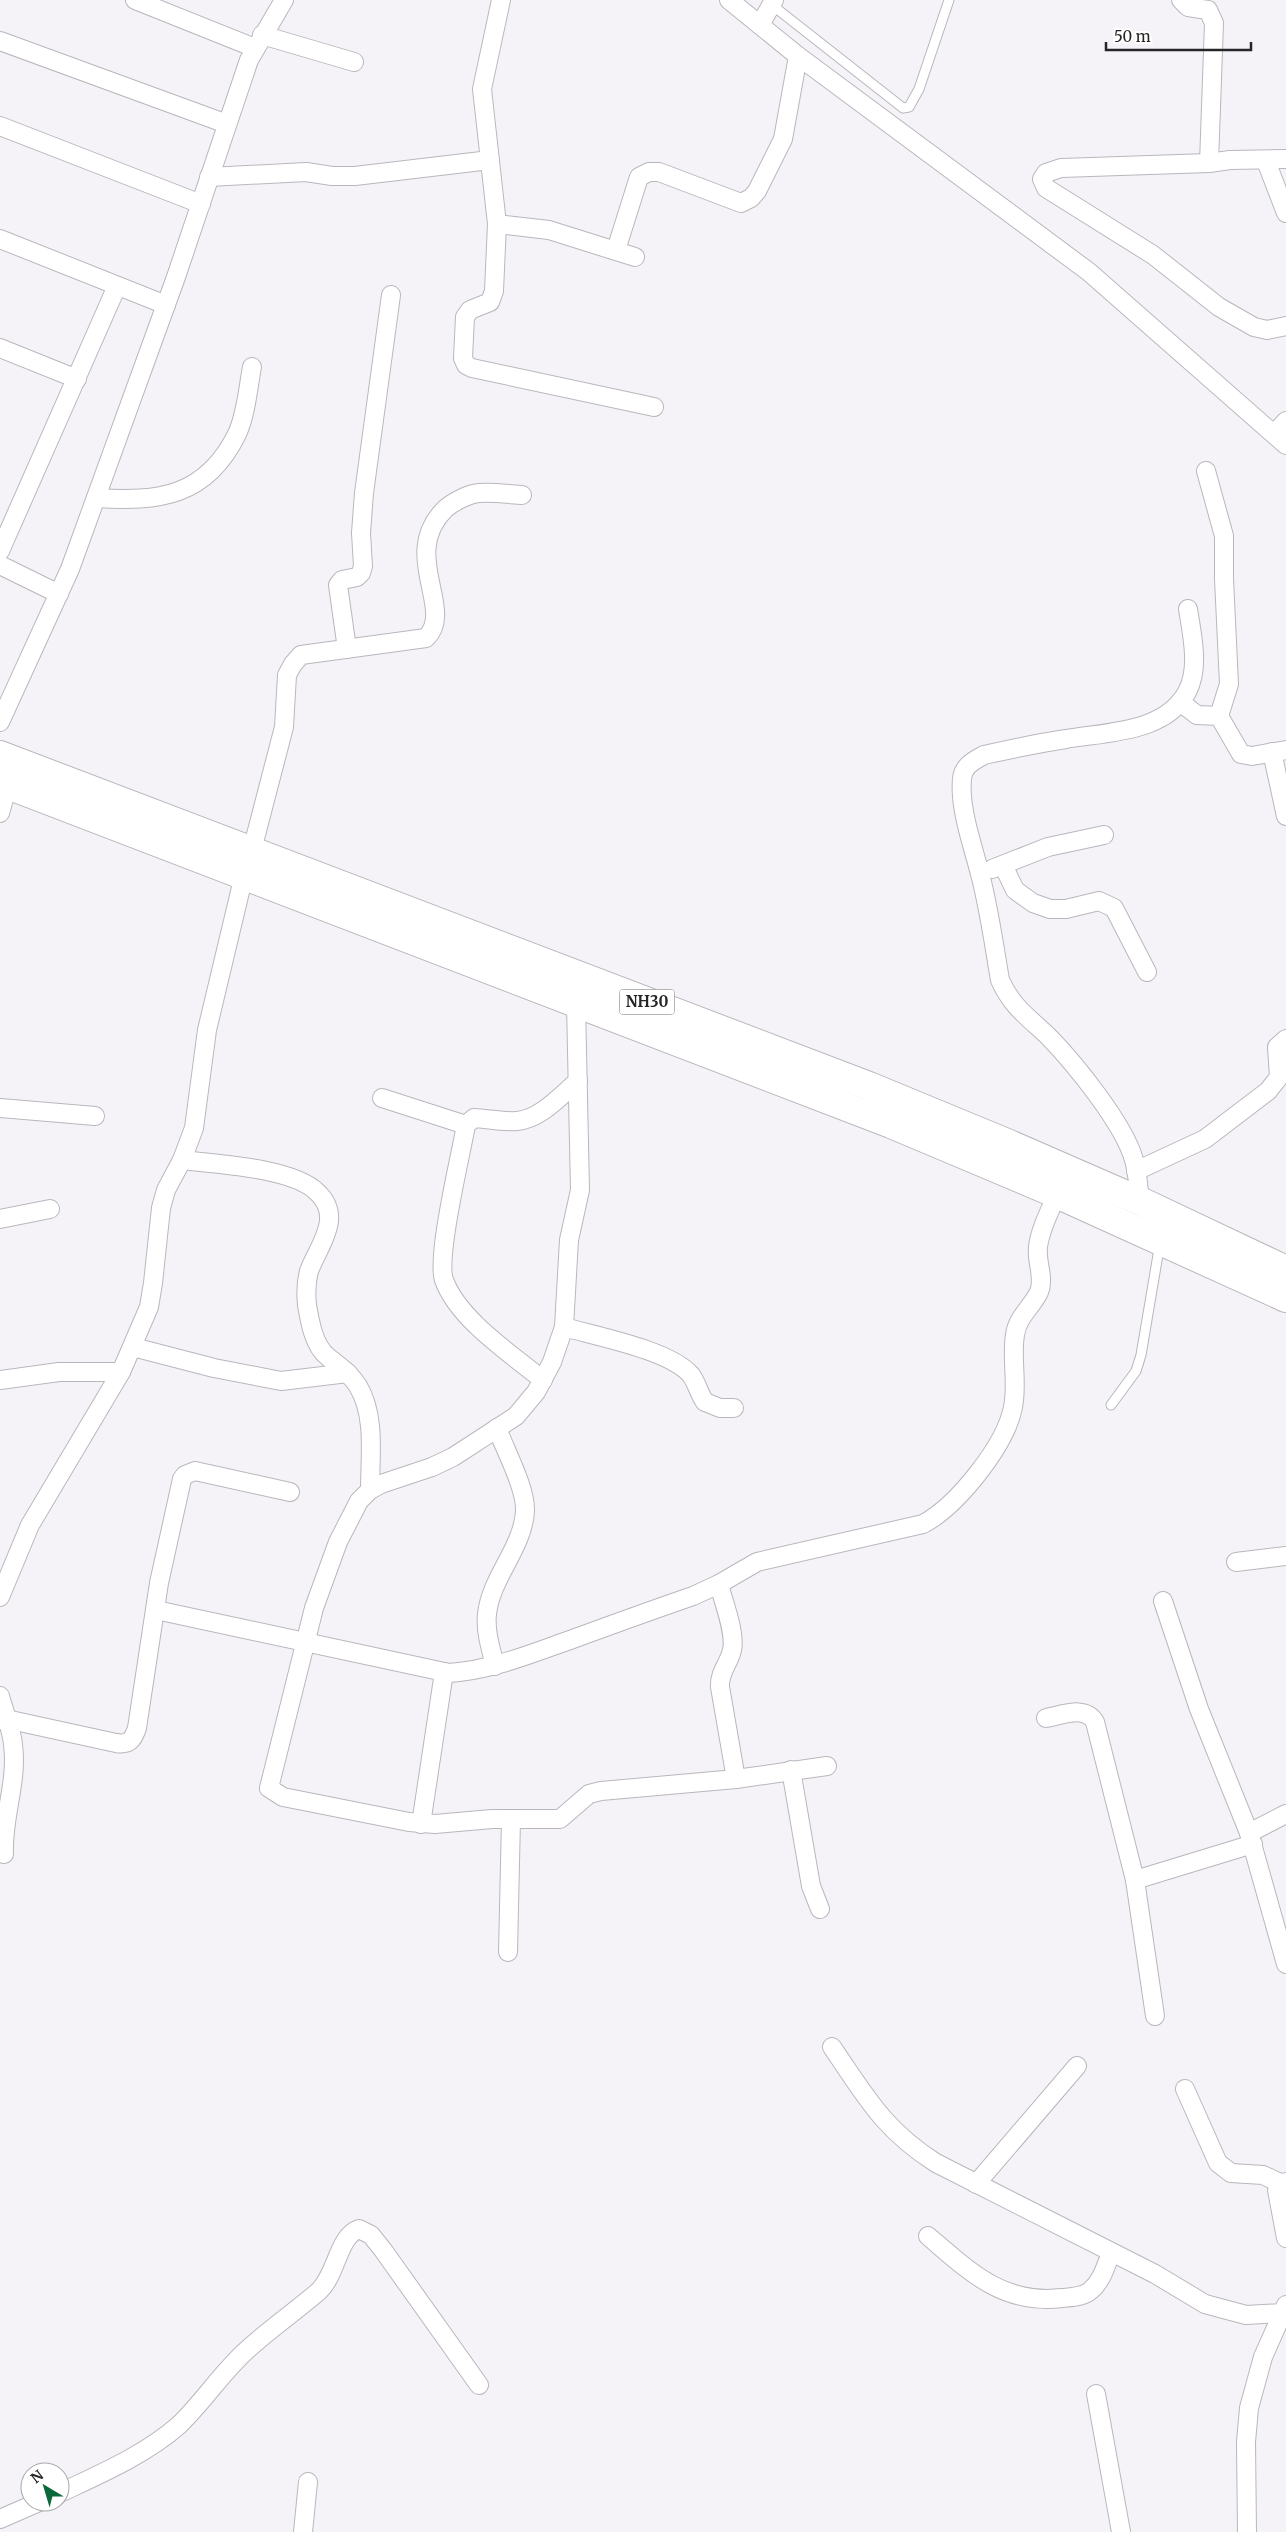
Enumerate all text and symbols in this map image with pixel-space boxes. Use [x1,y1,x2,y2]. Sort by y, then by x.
scale bar [1106,20,1251,52]
text: 50 m [1114,27,1151,46]
road number: NH30 [620,990,674,1014]
north arrow [20,2462,70,2512]
text: N [27,2466,47,2487]

